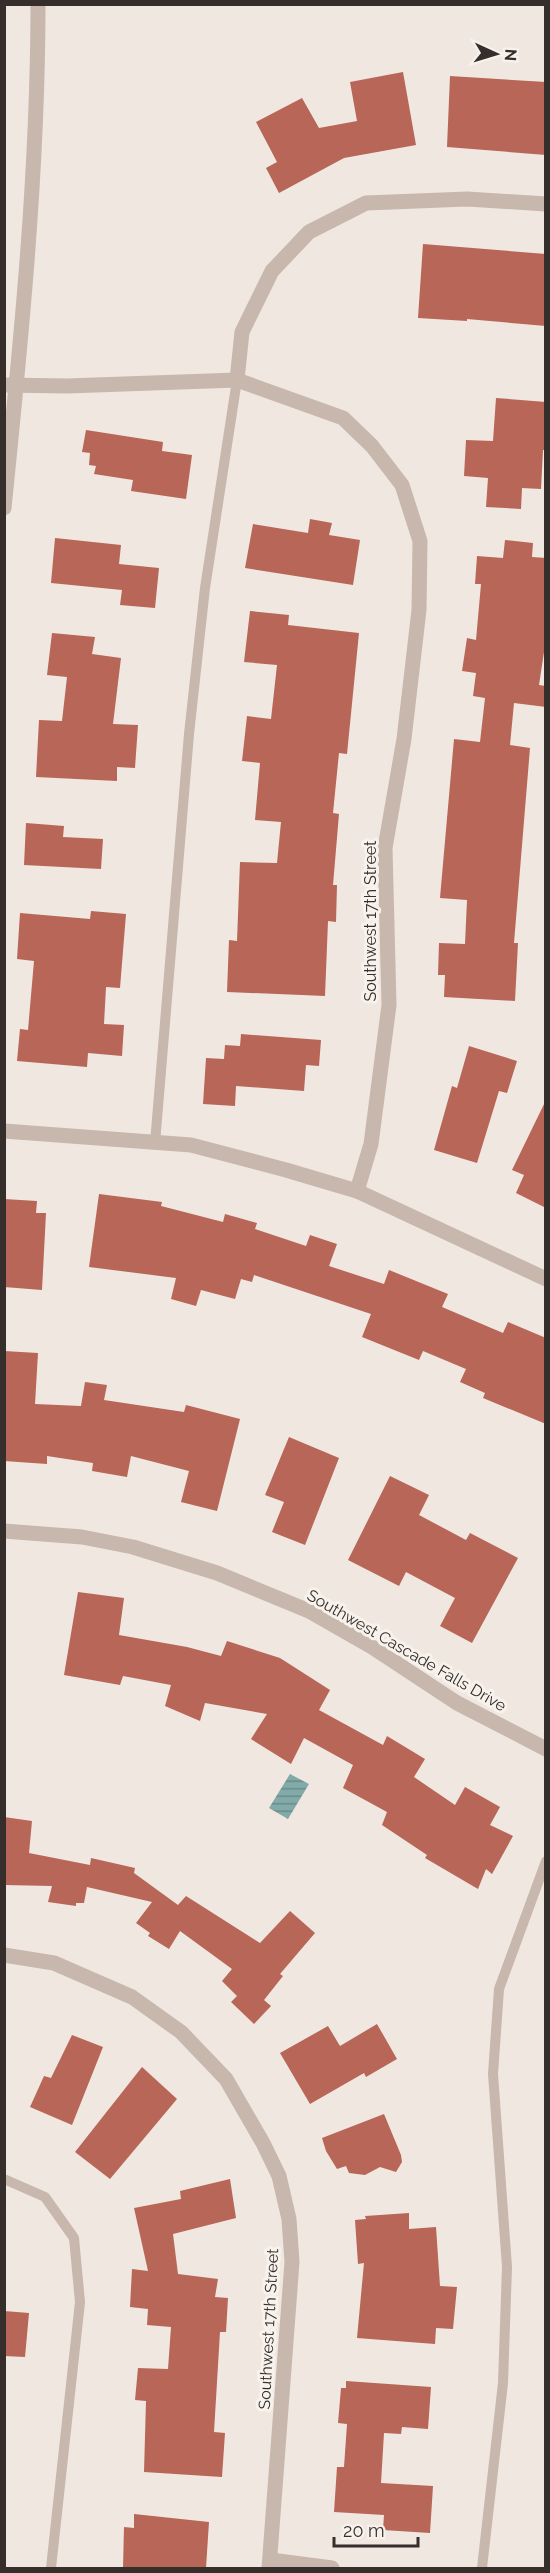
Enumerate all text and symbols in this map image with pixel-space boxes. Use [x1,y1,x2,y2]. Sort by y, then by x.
north arrow [466,24,526,84]
text: N [501,48,520,62]
street label: Southwest 17th Street [361,840,380,1001]
street label: Southwest Cascade Falls Drive [304,1586,510,1715]
street label: Southwest 17th Street [255,2248,282,2410]
scale bar [334,2510,418,2548]
text: 20 m [343,2520,385,2541]

